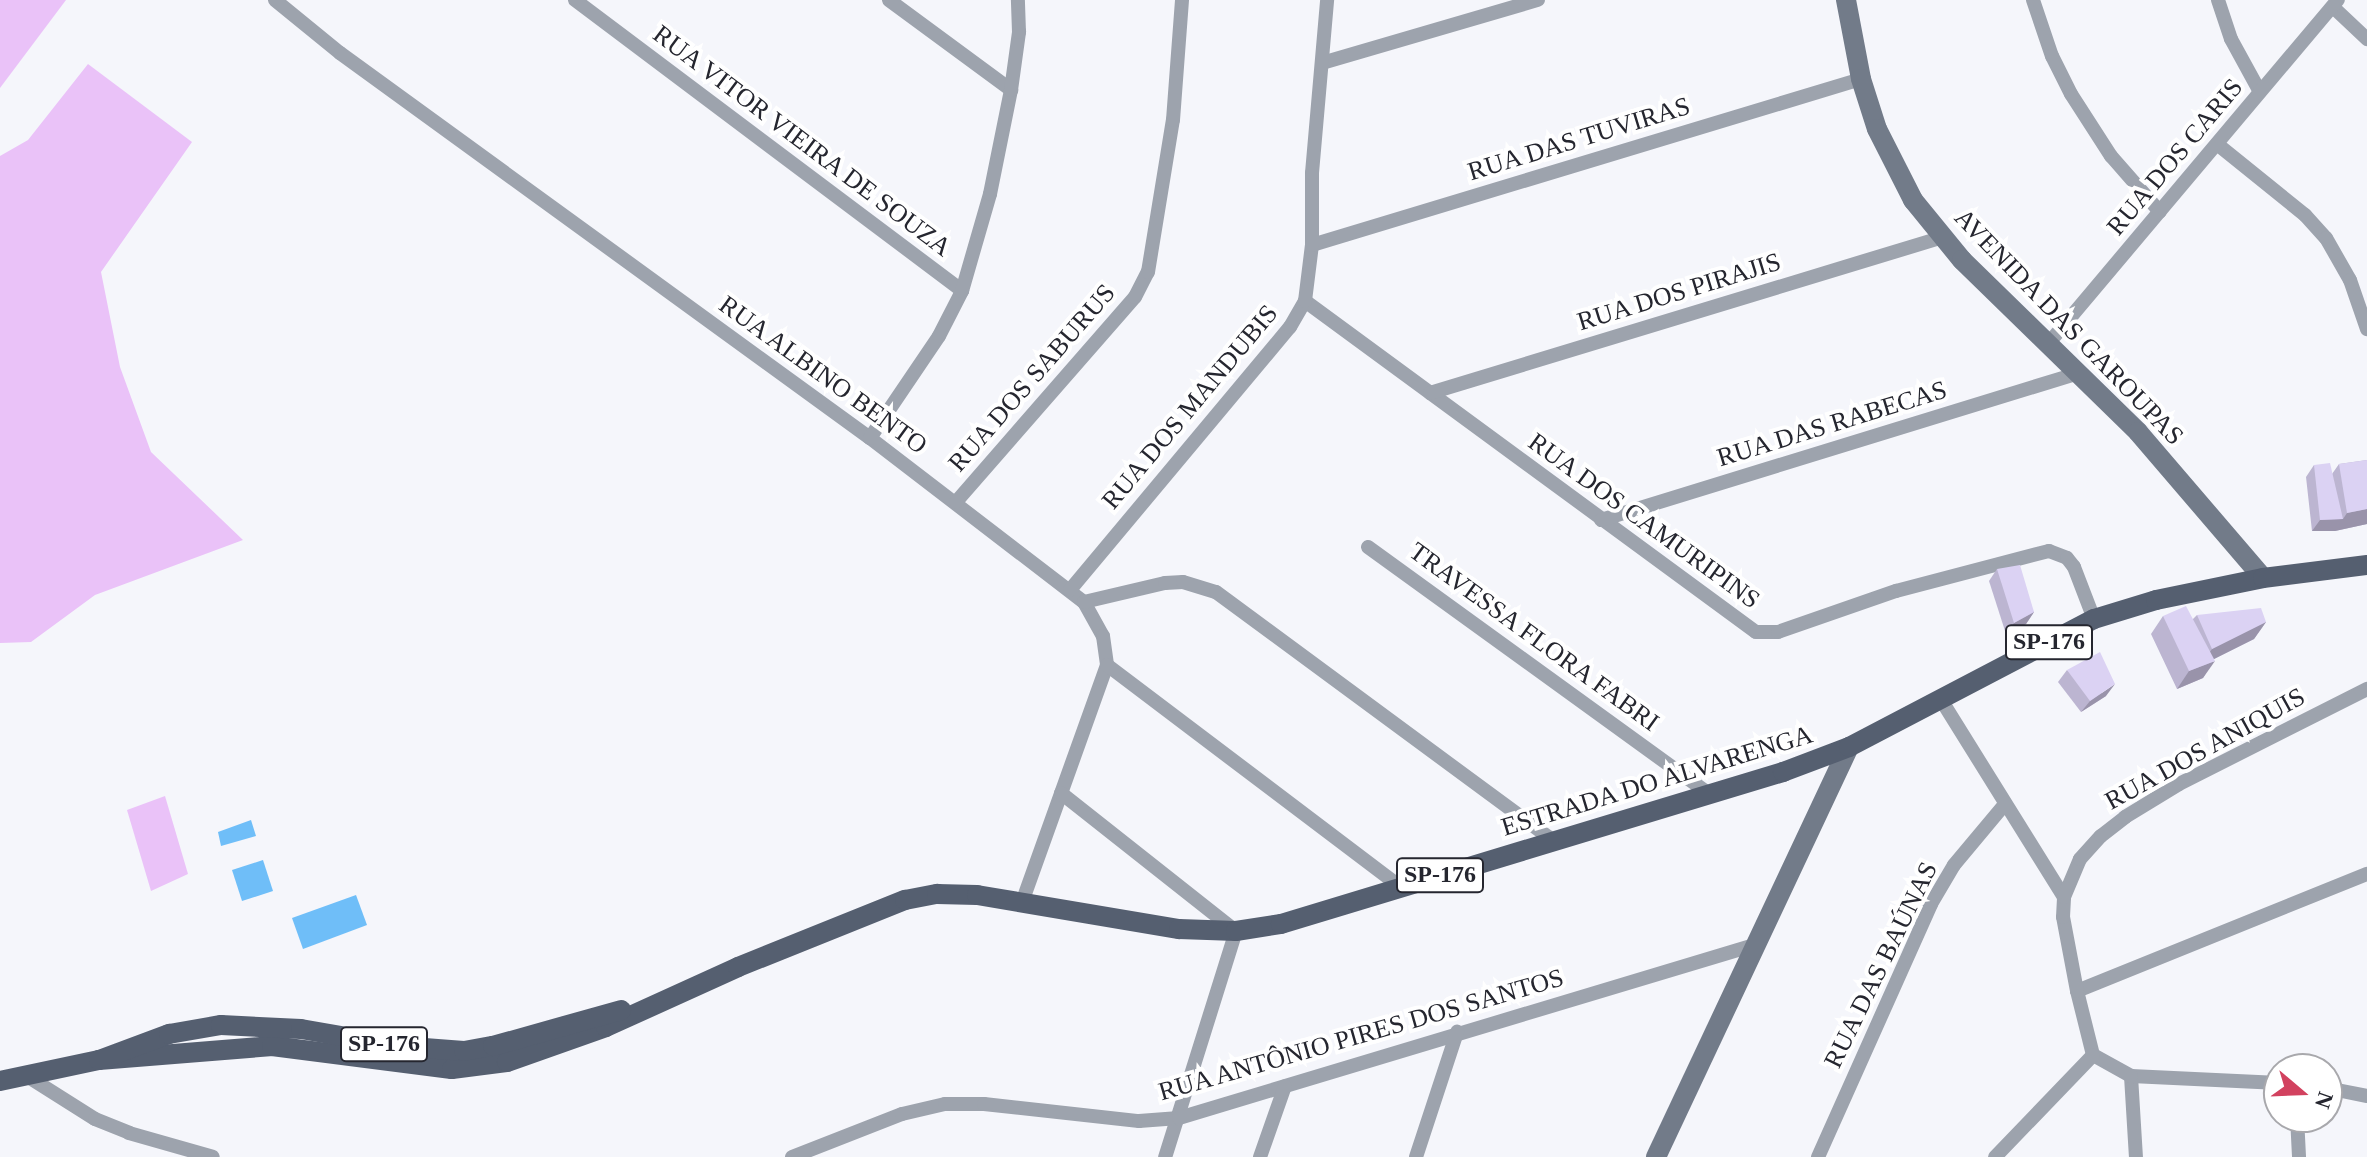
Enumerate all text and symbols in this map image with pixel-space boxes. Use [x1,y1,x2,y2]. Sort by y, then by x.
street label: RUA VITOR VIEIRA DE SOUZA [645,17,959,265]
street label: RUA DOS CARIS [2100,72,2250,242]
street label: RUA DAS TUVIRAS [1463,90,1695,188]
street label: AVENIDA DAS GAROUPAS [1947,202,2191,452]
street label: RUA DOS PIRAJIS [1573,246,1785,338]
street label: RUA DOS SABURUS [942,277,1122,479]
street label: RUA ALBINO BENTO [712,288,934,462]
street label: RUA DOS MANDUBIS [1095,298,1285,516]
street label: RUA DAS RABECAS [1713,374,1951,474]
street label: RUA DOS CAMURIPINS [1521,426,1767,616]
street label: TRAVESSA FLORA FABRI [1402,535,1666,739]
road number: SP-176 [2005,622,2093,662]
street label: RUA DOS ANIQUIS [2098,680,2312,818]
street label: ESTRADA DO ALVARENGA [1496,718,1818,844]
road number: SP-176 [1396,855,1484,895]
street label: RUA DAS BAÚNAS [1817,856,1945,1074]
street label: RUA ANTÔNIO PIRES DOS SANTOS [1153,962,1569,1108]
road number: SP-176 [340,1024,428,1064]
north arrow [2263,1053,2343,1133]
text: N [2310,1089,2339,1112]

